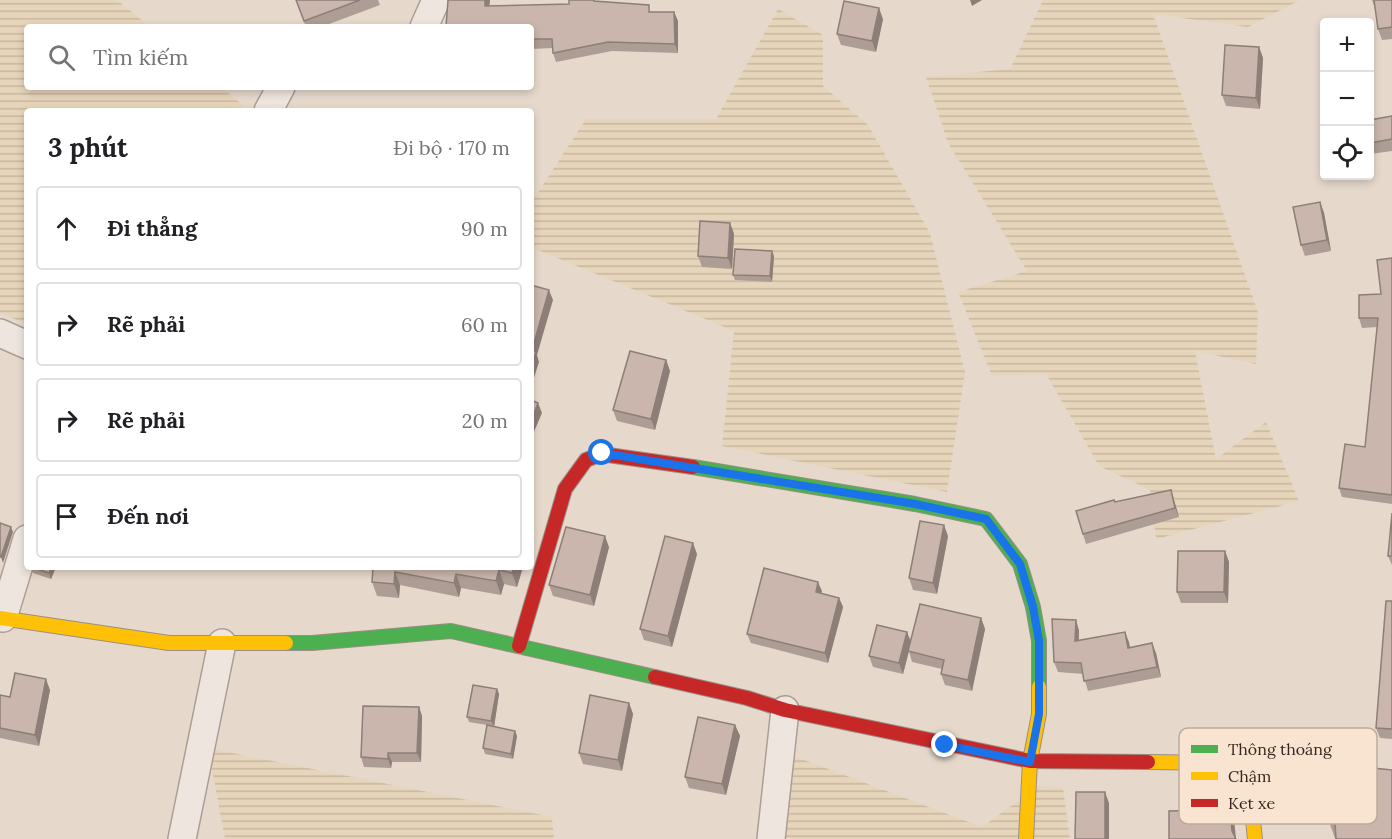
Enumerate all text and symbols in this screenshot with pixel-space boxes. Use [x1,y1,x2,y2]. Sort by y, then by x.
map controls [1320,18,1374,180]
button: + [1320,18,1374,72]
search box [24,24,534,90]
icon: search [45,41,78,74]
text: Tìm kiếm [93,43,188,71]
button: − [1320,72,1374,126]
button: locate [1320,126,1374,180]
text: 3 phút [48,131,128,164]
text: Đi bộ · 170 m [393,135,510,160]
icon: ahead [50,212,83,245]
text: Đi thẳng [107,214,197,242]
text: 90 m [461,216,508,241]
icon: right [50,308,83,341]
text: Rẽ phải [107,310,185,338]
text: 60 m [461,312,508,337]
icon: right [50,404,83,437]
text: Rẽ phải [107,406,185,434]
text: 20 m [462,408,508,433]
route start [588,439,614,465]
icon: arrive [50,500,83,533]
text: Đến nơi [107,502,189,530]
legend [1179,728,1377,824]
route end [931,731,957,757]
text: Thông thoáng [1228,739,1333,759]
text: Chậm [1228,766,1271,786]
text: Kẹt xe [1228,793,1275,813]

